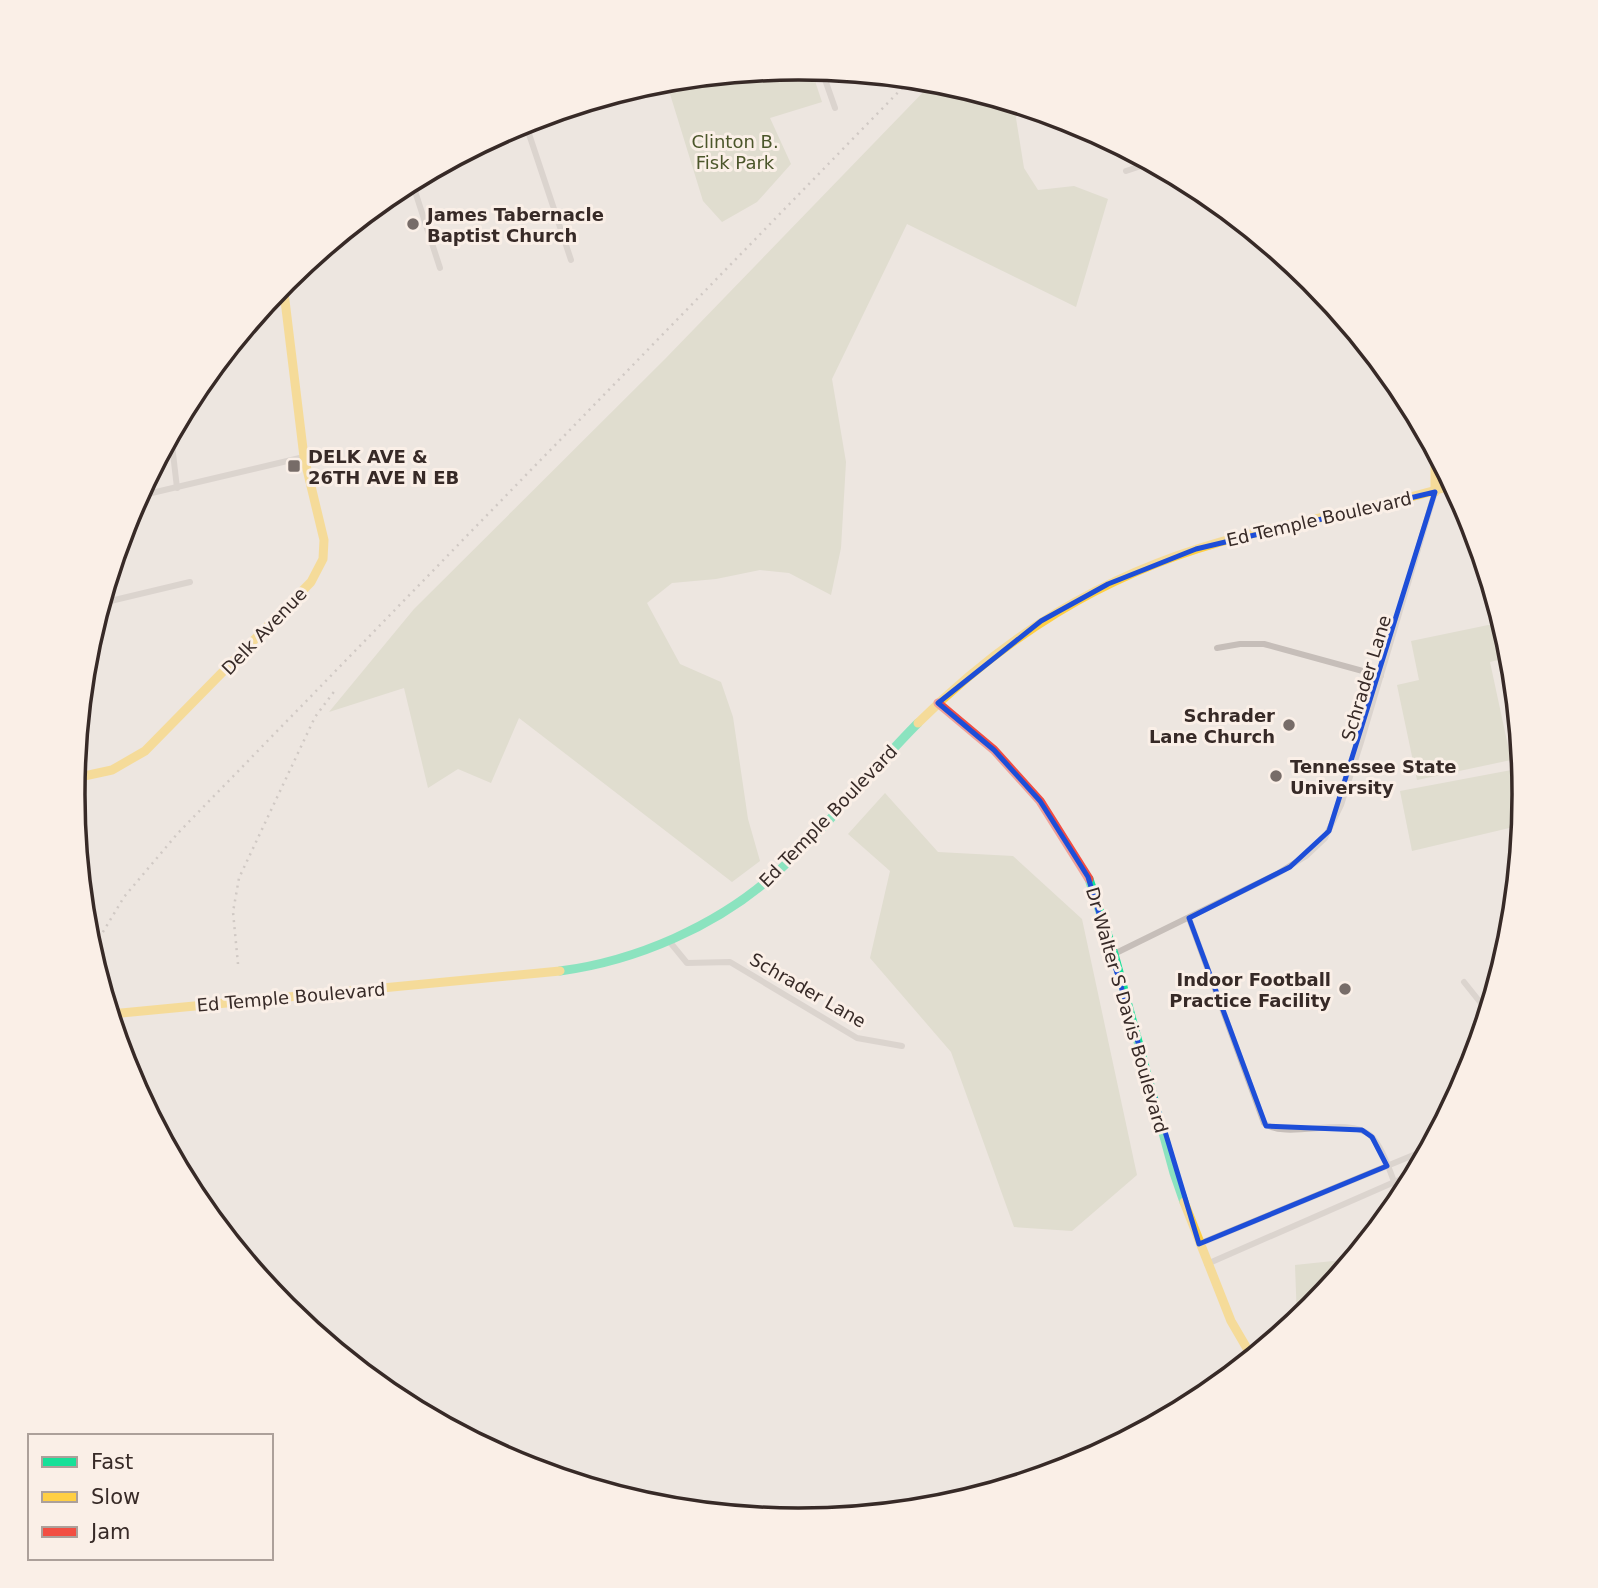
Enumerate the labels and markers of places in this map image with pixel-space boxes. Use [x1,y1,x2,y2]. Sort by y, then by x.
place label: James Tabernacle Baptist Church [425,204,604,246]
marker: James Tabernacle Baptist Church [405,216,421,232]
place label: DELK AVE & 26TH AVE N EB [308,446,459,488]
marker: DELK AVE & 26TH AVE N EB [286,458,302,474]
place label: Schrader Lane Church [1149,705,1275,747]
marker: Schrader Lane Church [1281,717,1297,733]
place label: Tennessee State University [1290,756,1457,798]
marker: Tennessee State University [1268,768,1284,784]
place label: Indoor Football Practice Facility [1169,969,1331,1011]
marker: Indoor Football Practice Facility [1337,981,1353,997]

